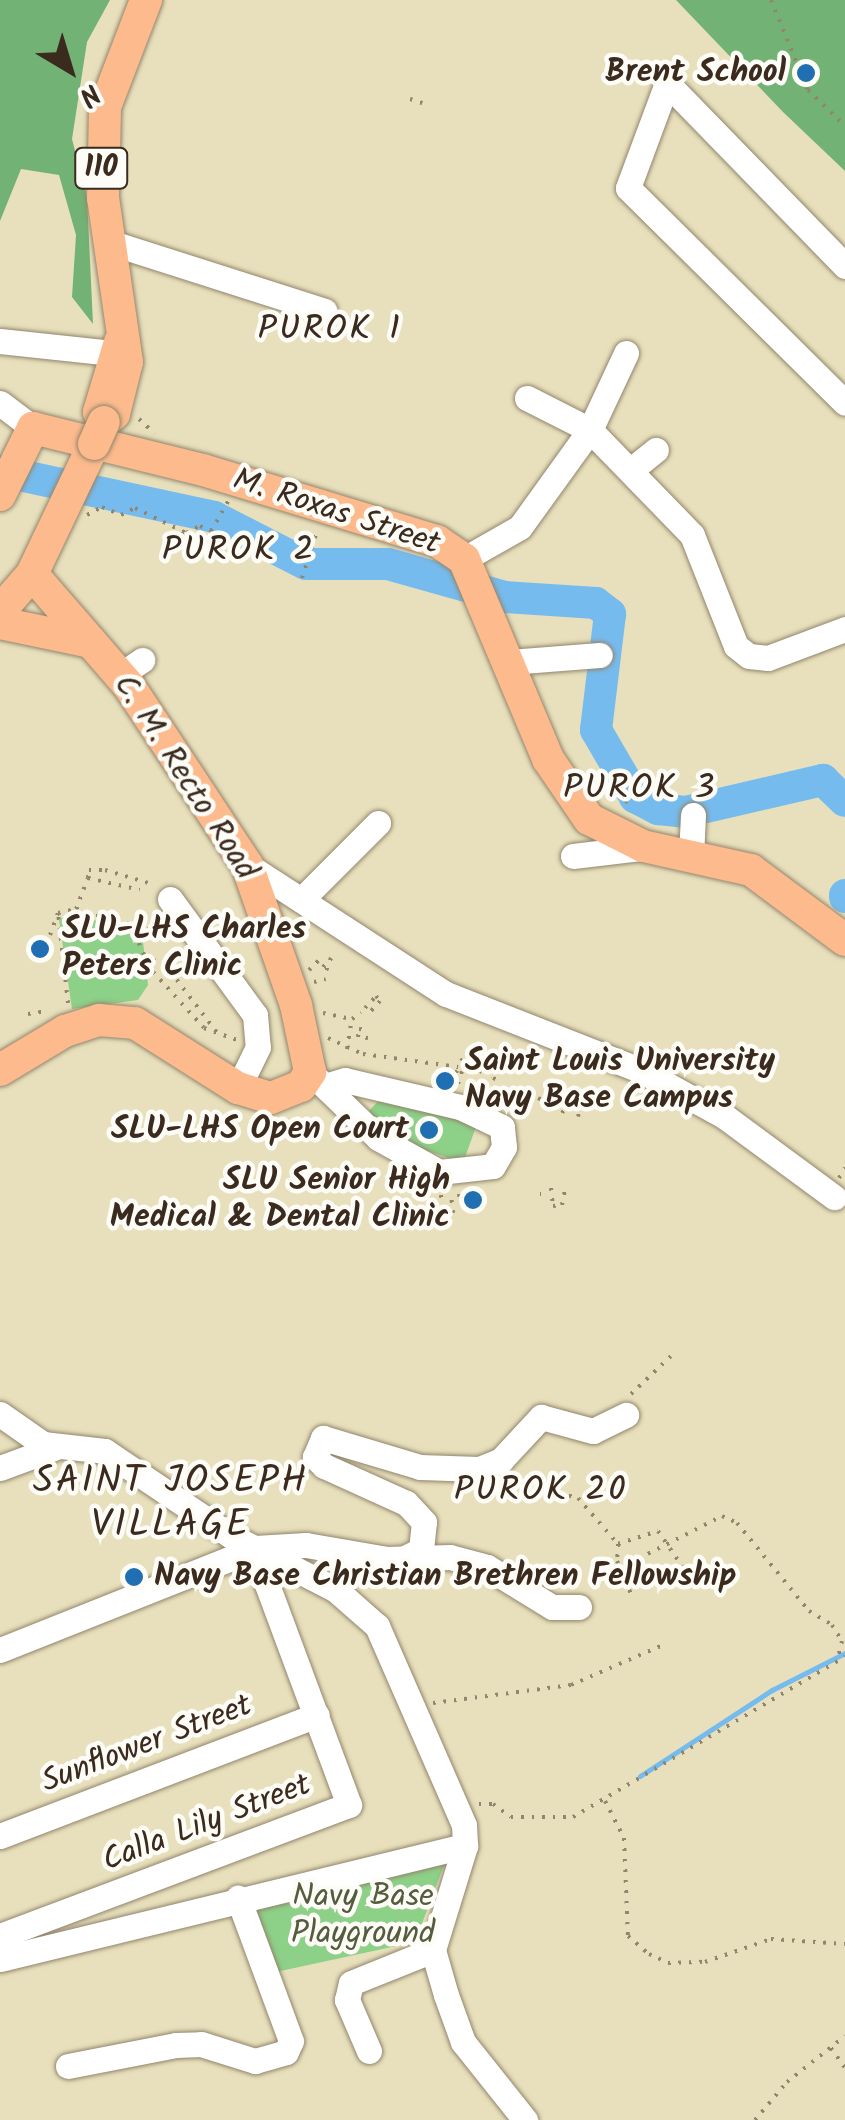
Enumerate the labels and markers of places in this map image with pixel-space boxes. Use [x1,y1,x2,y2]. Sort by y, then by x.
place label: Brent School [605,54,786,92]
marker: Brent School [795,62,817,84]
place label: SLU-LHS Charles Peters Clinic [62,912,306,987]
marker: SLU-LHS Charles Peters Clinic [27,936,53,962]
place label: Saint Louis University Navy Base Campus [465,1044,775,1119]
marker: Saint Louis University Navy Base Campus [434,1070,456,1092]
place label: SLU-LHS Open Court [111,1111,409,1149]
marker: SLU-LHS Open Court [418,1119,440,1141]
place label: SLU Senior High Medical & Dental Clinic [110,1163,450,1238]
marker: SLU Senior High Medical & Dental Clinic [460,1187,486,1213]
place label: Navy Base Christian Brethren Fellowship [154,1558,737,1596]
marker: Navy Base Christian Brethren Fellowship [123,1566,145,1588]

